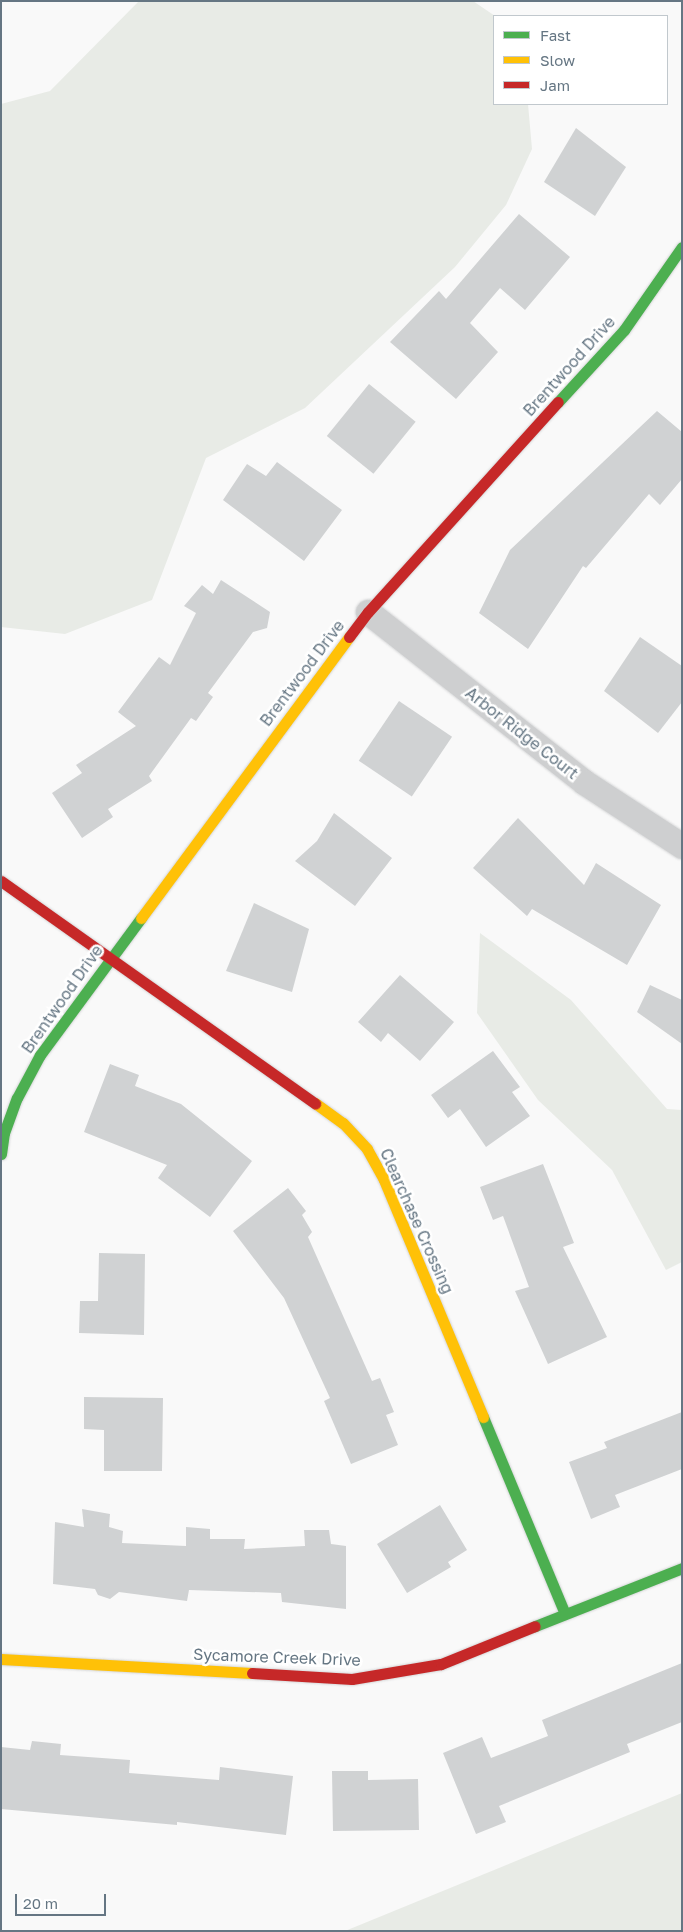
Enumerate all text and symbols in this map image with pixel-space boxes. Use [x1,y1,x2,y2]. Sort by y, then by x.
legend [493,15,668,105]
text: Fast [540,26,571,44]
text: Slow [540,51,575,69]
text: Jam [540,76,570,94]
street label: Brentwood Drive [519,312,619,420]
street label: Brentwood Drive [256,616,348,730]
street label: Arbor Ridge Court [462,683,582,783]
street label: Brentwood Drive [17,941,107,1057]
street label: Clearchase Crossing [376,1145,458,1297]
street label: Sycamore Creek Drive [193,1644,361,1670]
scale bar [18,1884,109,1916]
text: 20 m [23,1894,58,1912]

